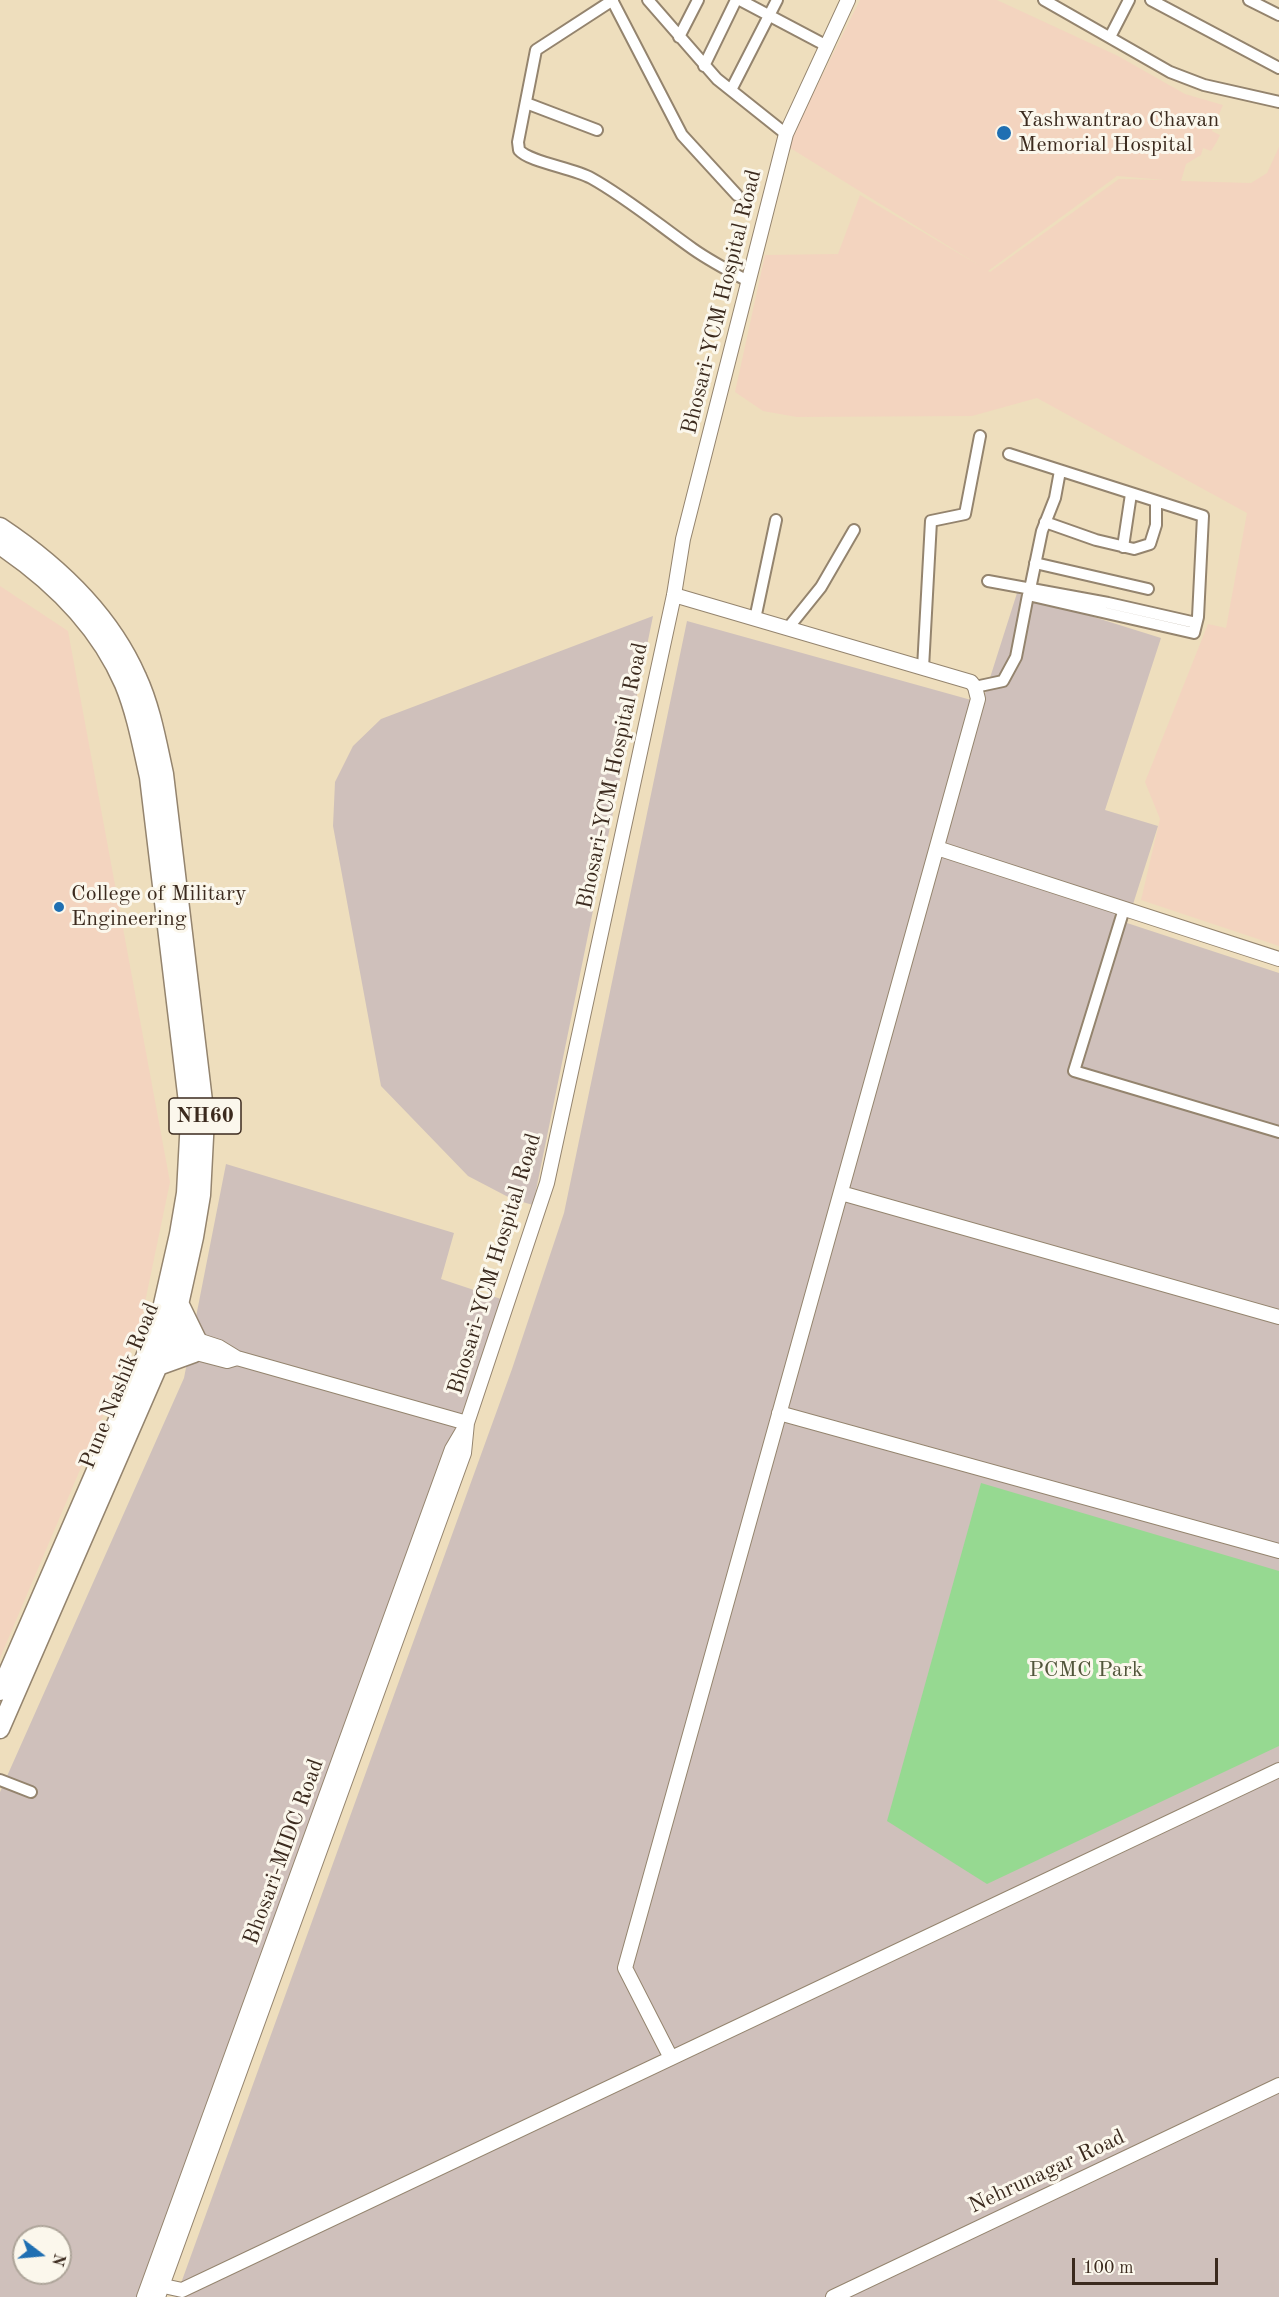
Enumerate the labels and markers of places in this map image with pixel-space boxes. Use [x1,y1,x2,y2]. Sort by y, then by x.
place label: Yashwantrao Chavan Memorial Hospital [1018,107,1219,158]
marker: Yashwantrao Chavan Memorial Hospital [995,124,1013,142]
place label: College of Military Engineering [71,881,247,932]
marker: College of Military Engineering [52,900,66,914]

